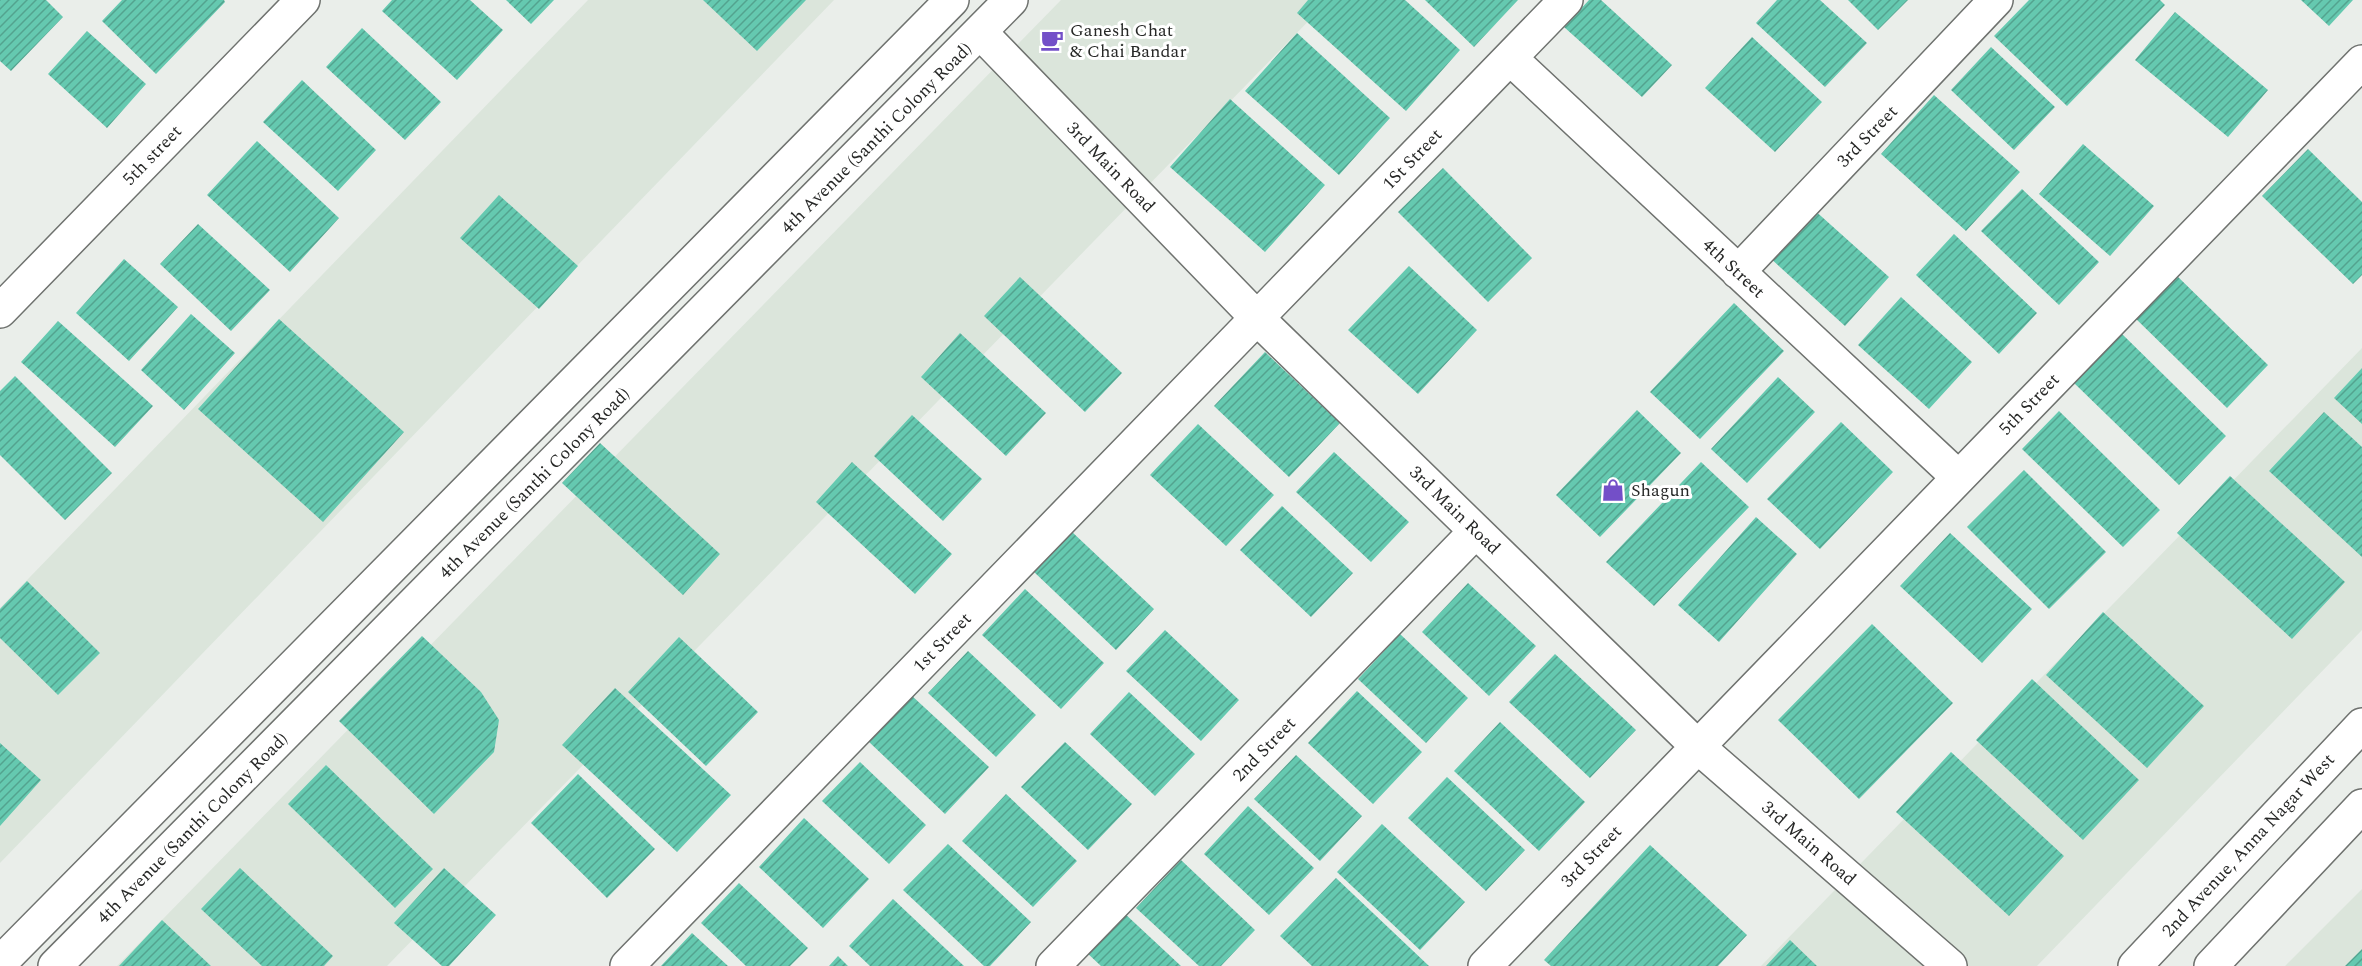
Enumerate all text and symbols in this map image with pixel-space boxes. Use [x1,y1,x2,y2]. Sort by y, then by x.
place label: Ganesh Chat & Chai Bandar [1070,17,1187,65]
cafe icon: Ganesh Chat & Chai Bandar [1039,27,1065,53]
street label: 4th Avenue (Santhi Colony Road) [774,36,978,240]
street label: 3rd Street [1831,99,1904,174]
street label: 3rd Main Road [1060,116,1161,219]
street label: 5th street [116,119,188,192]
street label: 1St Street [1376,122,1449,196]
street label: 4th Street [1696,232,1771,305]
street label: 5th Street [1993,367,2066,442]
street label: 4th Avenue (Santhi Colony Road) [432,381,636,585]
street label: 3rd Main Road [1403,460,1506,561]
shop icon: Shagun [1600,477,1626,503]
place label: Shagun [1631,477,1690,504]
street label: 1st Street [907,606,978,679]
street label: 2nd Street [1226,711,1302,788]
street label: 4th Avenue (Santhi Colony Road) [90,726,294,930]
street label: 2nd Avenue, Anna Nagar West [2156,747,2341,943]
street label: 3rd Main Road [1755,794,1862,892]
street label: 3rd Street [1555,819,1628,894]

